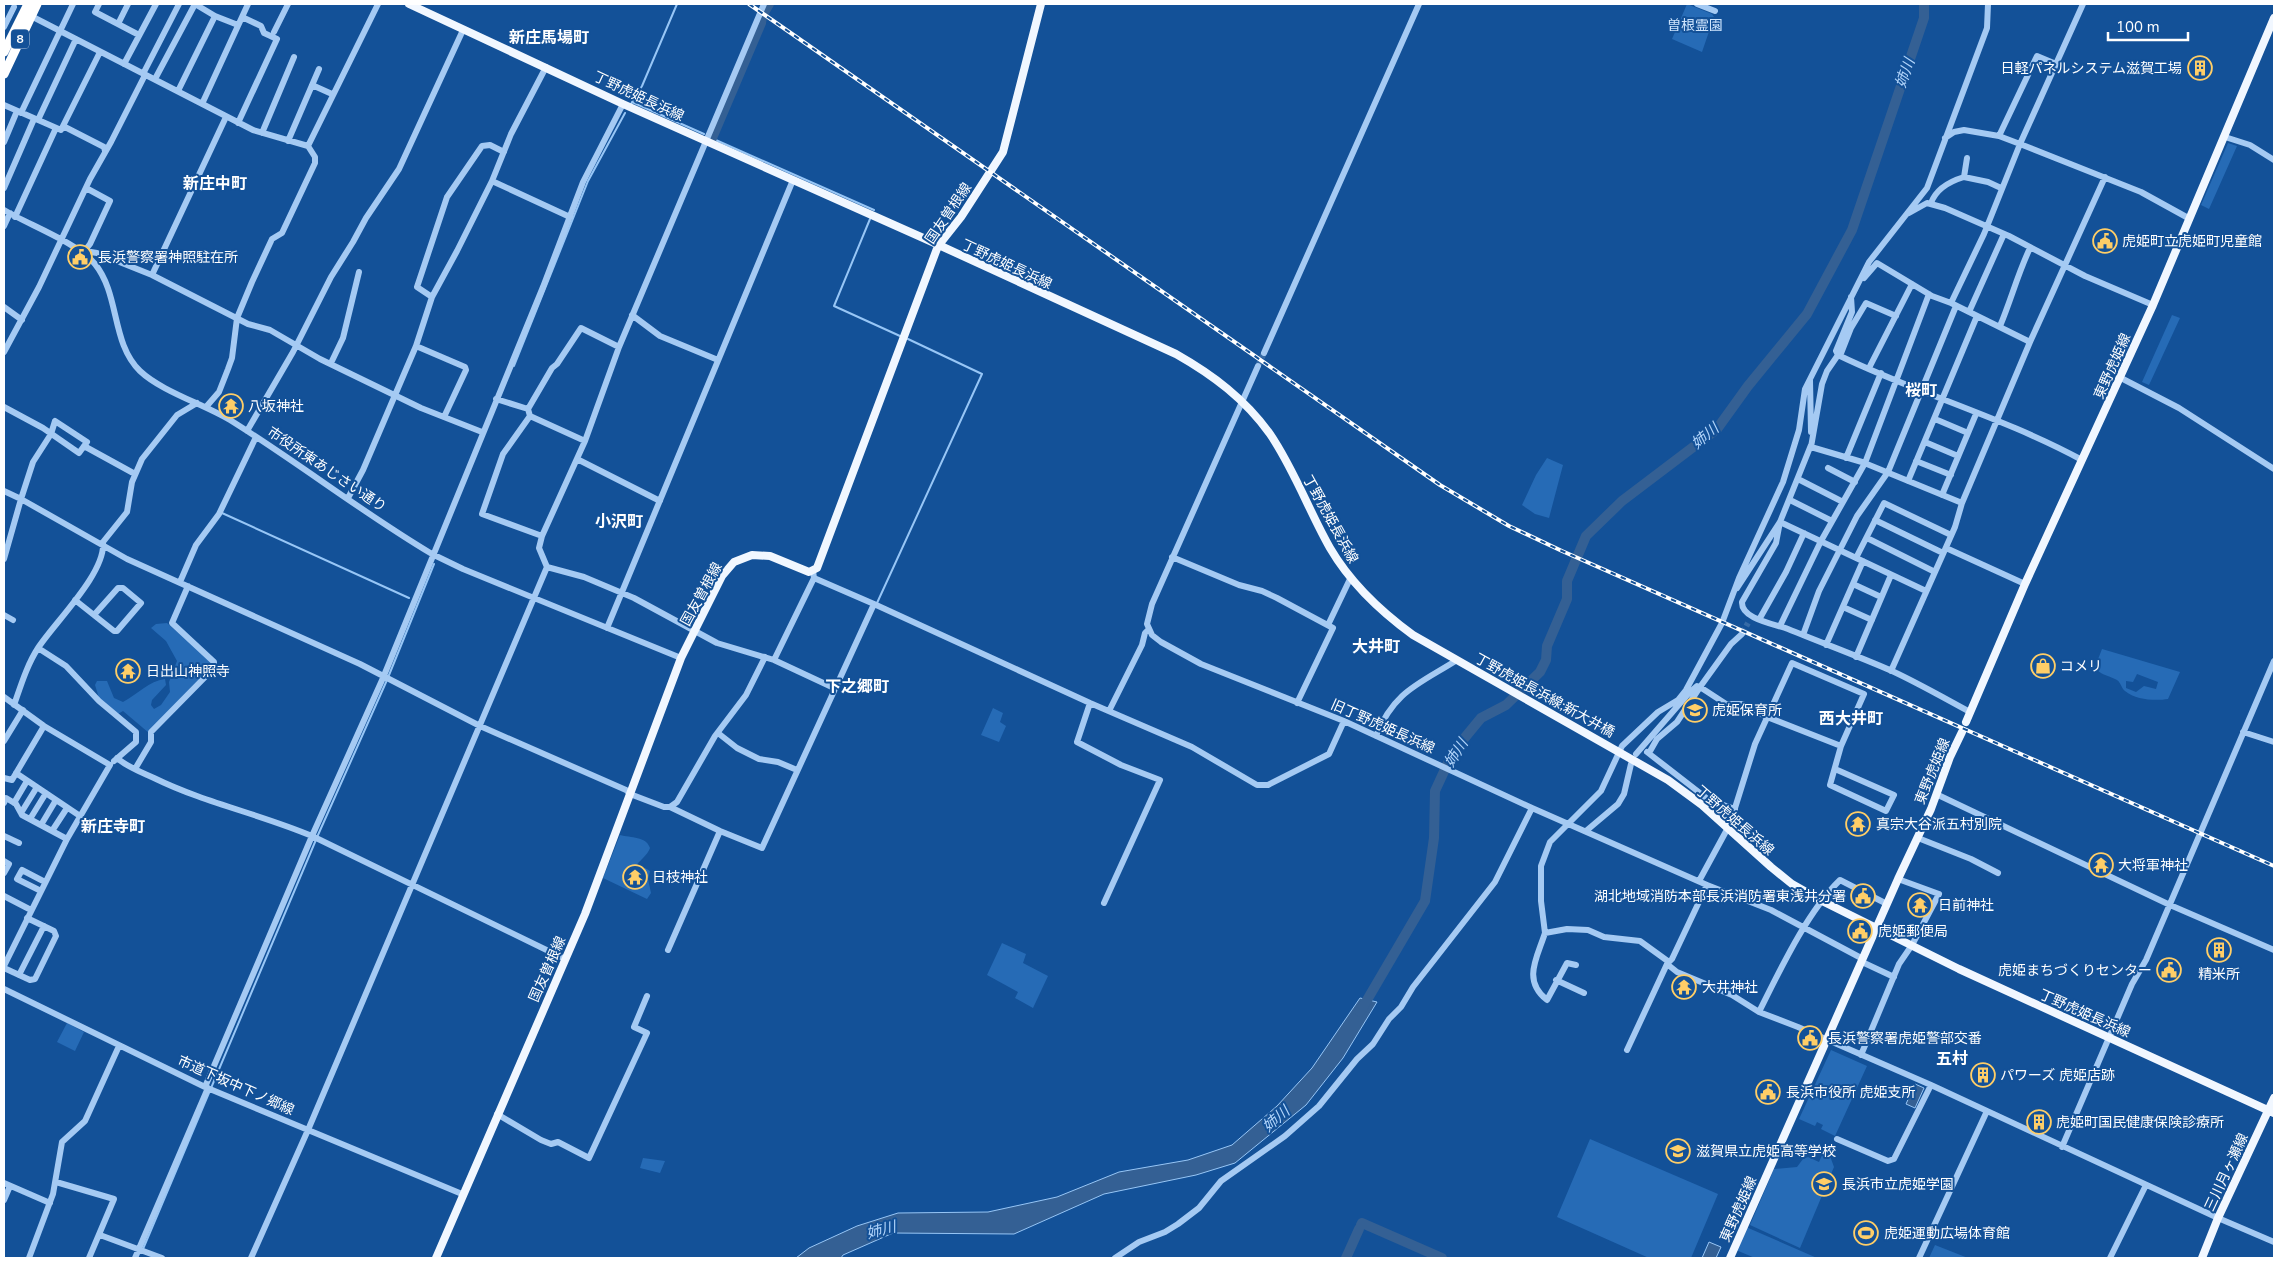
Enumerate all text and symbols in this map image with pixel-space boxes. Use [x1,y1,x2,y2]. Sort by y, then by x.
scale bar [2108,10,2188,42]
park label: 曽根霊園 [1667,16,1723,35]
text: 100 m [2116,17,2160,37]
district label: 新庄馬場町 [509,27,589,49]
road number: 8 [11,30,29,48]
water label: 姉川 [1891,54,1920,90]
building icon: 日軽パネルシステム滋賀工場 [2187,55,2213,81]
place label: 日軽パネルシステム滋賀工場 [2000,59,2182,78]
street label: 丁野虎姫長浜線 [590,67,687,126]
district label: 新庄中町 [183,173,247,195]
street label: 国友曽根線 [921,179,976,248]
public building icon: 虎姫町立虎姫町児童館 [2092,228,2118,254]
place label: 虎姫町立虎姫町児童館 [2122,232,2262,251]
street label: 丁野虎姫長浜線 [958,235,1055,294]
public building icon: 長浜警察署神照駐在所 [67,244,93,270]
place label: 長浜警察署神照駐在所 [98,248,238,267]
street label: 東野虎姫線 [2090,330,2135,402]
district label: 桜町 [1905,380,1937,402]
temple icon: 八坂神社 [218,393,244,419]
place label: 八坂神社 [248,397,304,416]
water label: 姉川 [1687,417,1724,453]
street label: 市役所東あじさい通り [263,422,390,516]
street label: 丁野虎姫長浜線 [1298,472,1363,567]
district label: 小沢町 [595,511,643,533]
street label: 国友曽根線 [676,559,727,629]
district label: 大井町 [1352,636,1400,658]
street label: 丁野虎姫長浜線;新大井橋 [1471,649,1618,742]
shop icon: コメリ [2030,653,2056,679]
place label: コメリ [2060,657,2102,676]
temple icon: 日出山神照寺 [115,658,141,684]
place label: 日出山神照寺 [146,662,230,681]
district label: 下之郷町 [825,676,889,698]
street label: 旧丁野虎姫長浜線 [1328,695,1438,758]
school or university icon: 虎姫保育所 [1682,697,1708,723]
place label: 虎姫保育所 [1712,701,1782,720]
district label: 西大井町 [1819,708,1883,730]
water label: 姉川 [1440,733,1473,771]
street label: 東野虎姫線 [1911,735,1954,807]
street label: 丁野虎姫長浜線 [1691,781,1778,860]
temple icon: 真宗大谷派五村別院 [1845,811,1871,837]
place label: 真宗大谷派五村別院 [1876,815,2002,834]
district label: 新庄寺町 [81,816,145,838]
temple icon: 大将軍神社 [2088,852,2114,878]
place label: 大将軍神社 [2118,856,2188,875]
temple icon: 日枝神社 [622,864,648,890]
place label: 日枝神社 [652,868,708,887]
public building icon: 湖北地域消防本部長浜消防署東浅井分署 [1850,883,1876,909]
place label: 湖北地域消防本部長浜消防署東浅井分署 [1594,887,1846,906]
temple icon: 日前神社 [1907,892,1933,918]
place label: 日前神社 [1938,896,1994,915]
public building icon: 虎姫郵便局 [1847,918,1873,944]
place label: 虎姫郵便局 [1878,922,1948,941]
street label: 国友曽根線 [525,933,570,1005]
building icon: 精米所 [2206,937,2232,963]
public building icon: 虎姫まちづくりセンター [2156,957,2182,983]
place label: 虎姫まちづくりセンター [1998,961,2152,980]
place label: 精米所 [2198,965,2240,984]
temple icon: 大井神社 [1671,974,1697,1000]
place label: 大井神社 [1702,978,1758,997]
street label: 丁野虎姫長浜線 [2036,985,2133,1042]
public building icon: 長浜警察署虎姫警部交番 [1797,1025,1823,1051]
place label: 長浜警察署虎姫警部交番 [1828,1029,1982,1048]
district label: 五村 [1936,1048,1968,1070]
street label: 市道下坂中下ノ郷線 [174,1051,297,1120]
building icon: パワーズ 虎姫店跡 [1970,1062,1996,1088]
place label: パワーズ 虎姫店跡 [2000,1066,2115,1085]
public building icon: 長浜市役所 虎姫支所 [1755,1079,1781,1105]
place label: 長浜市役所 虎姫支所 [1786,1083,1916,1102]
water label: 姉川 [1258,1100,1295,1136]
building icon: 虎姫町国民健康保険診療所 [2026,1109,2052,1135]
place label: 虎姫町国民健康保険診療所 [2056,1113,2224,1132]
street label: 三川月ヶ瀬線 [2200,1130,2253,1214]
school or university icon: 滋賀県立虎姫高等学校 [1665,1138,1691,1164]
place label: 滋賀県立虎姫高等学校 [1696,1142,1836,1161]
school or university icon: 長浜市立虎姫学園 [1811,1171,1837,1197]
street label: 東野虎姫線 [1716,1173,1761,1245]
place label: 長浜市立虎姫学園 [1842,1175,1954,1194]
water label: 姉川 [864,1216,900,1243]
sports icon: 虎姫運動広場体育館 [1853,1220,1879,1246]
place label: 虎姫運動広場体育館 [1884,1224,2010,1243]

